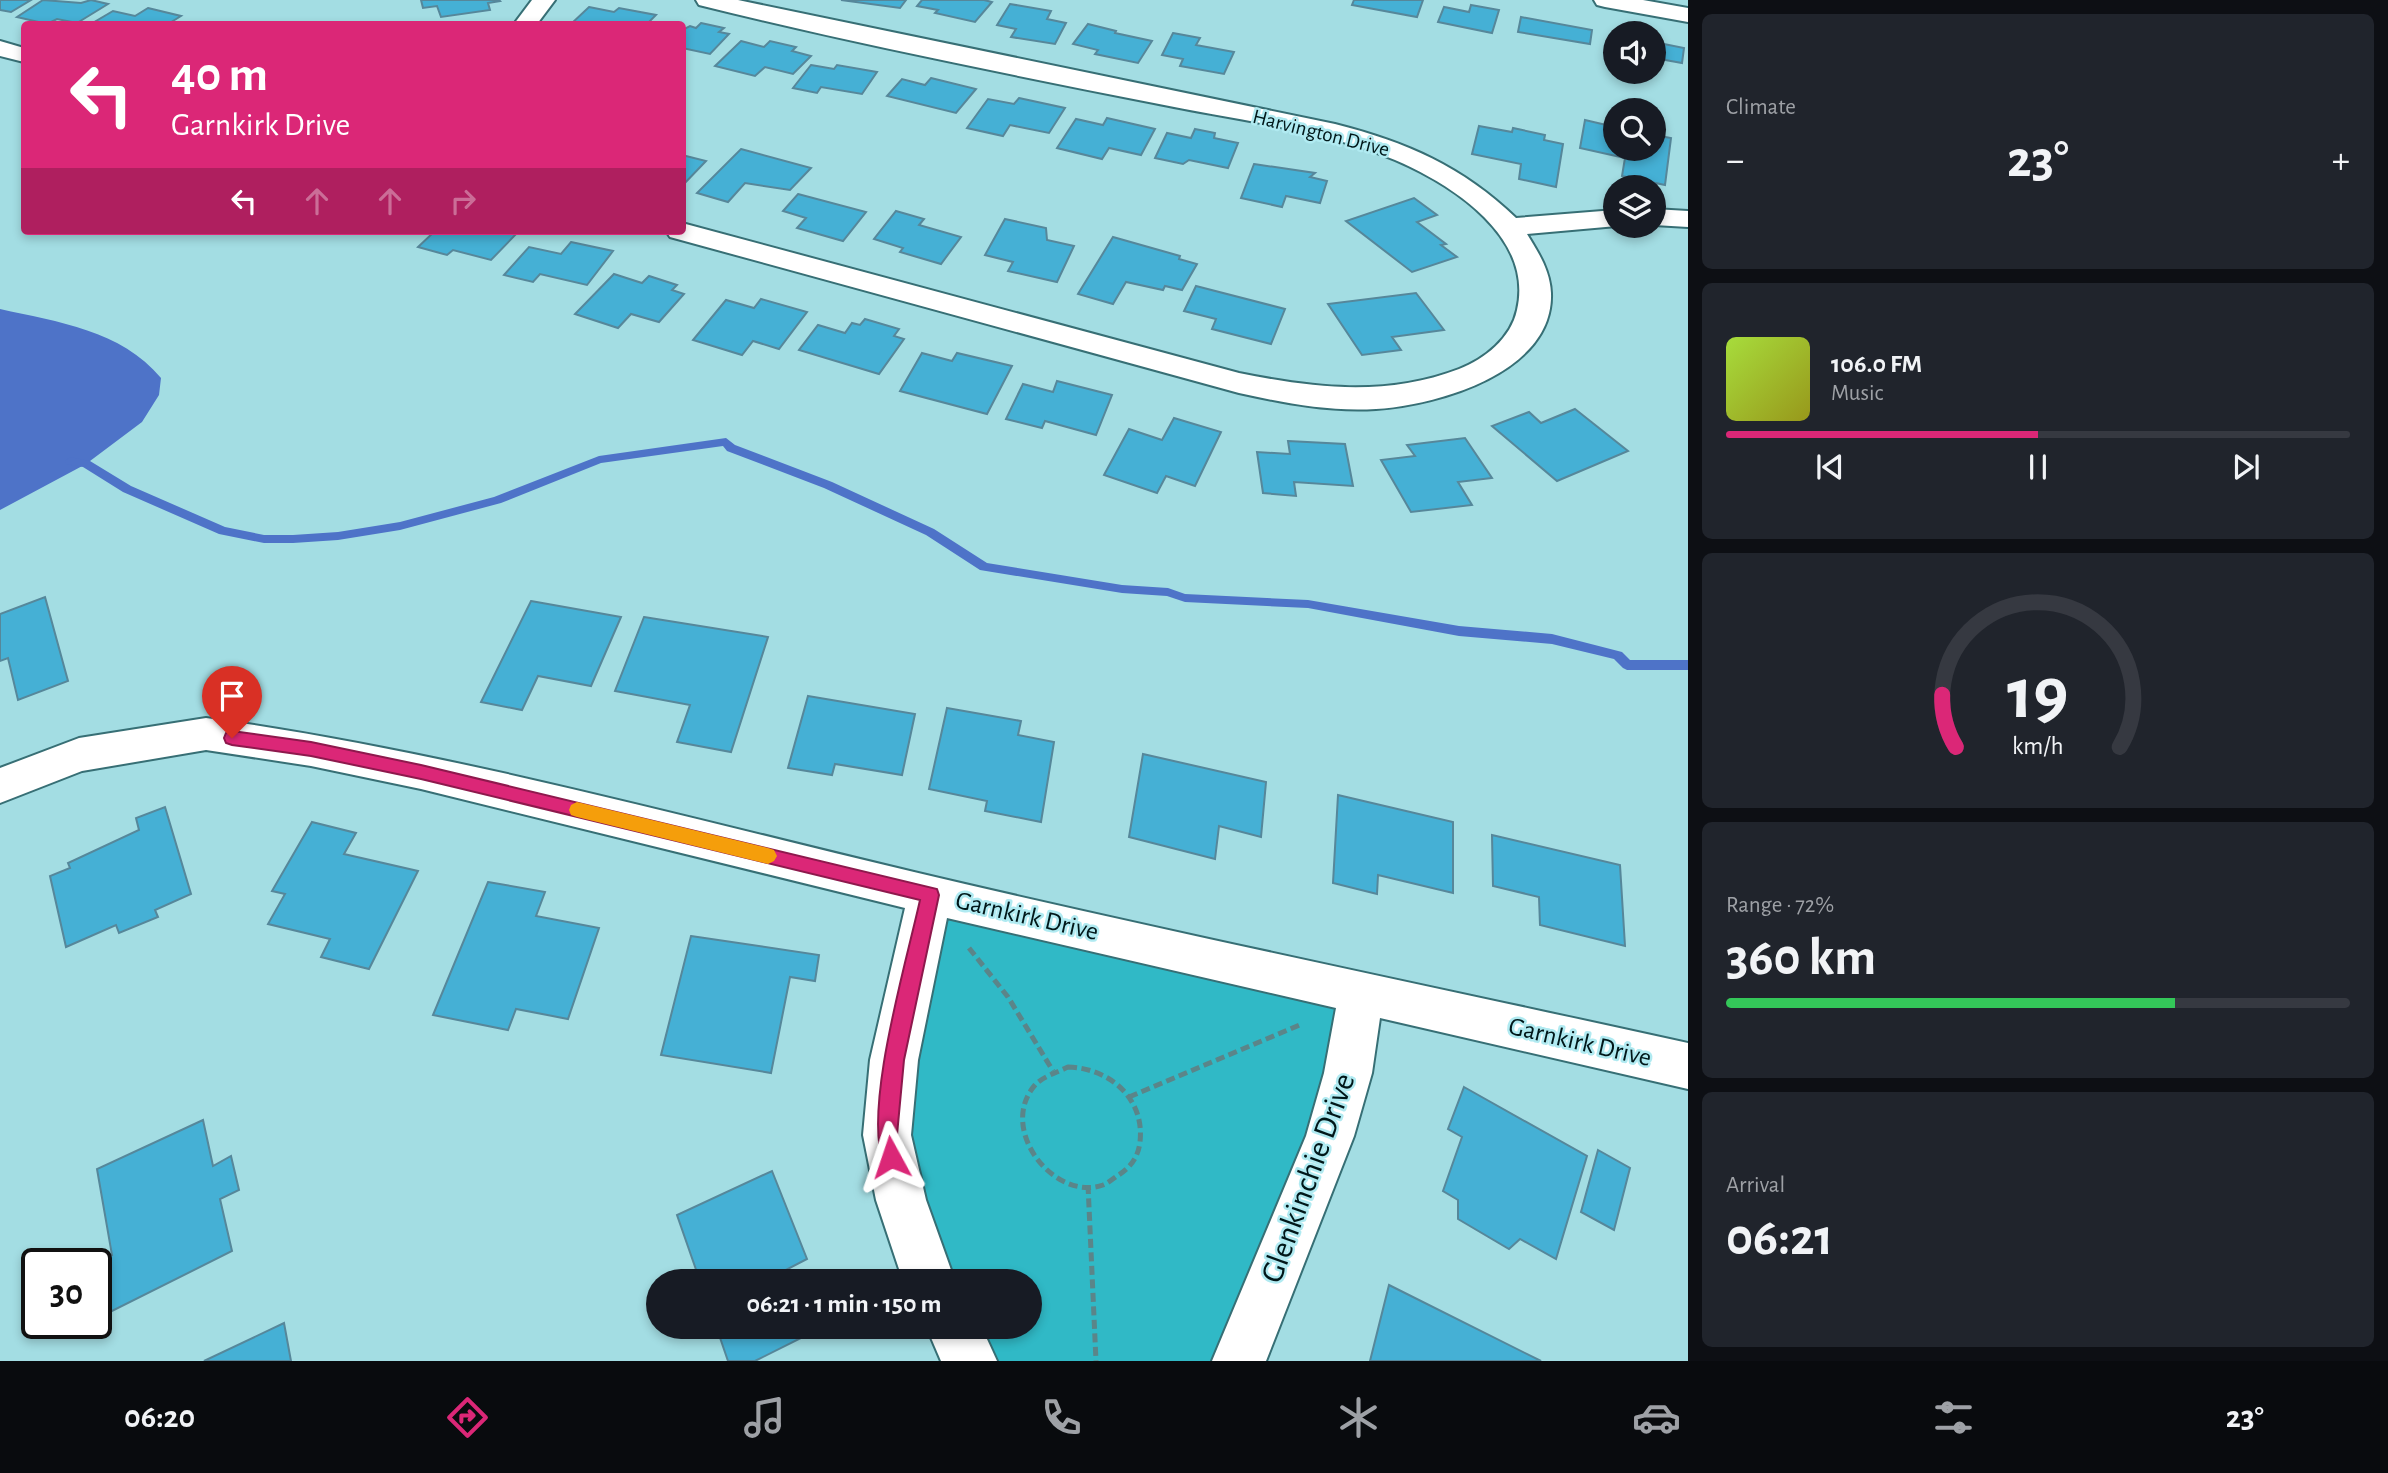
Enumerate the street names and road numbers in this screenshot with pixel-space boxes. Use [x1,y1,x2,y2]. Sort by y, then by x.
street label: Harvington Drive [1251,106,1391,160]
street label: Garnkirk Drive [953,887,1101,945]
street label: Garnkirk Drive [1506,1013,1654,1071]
street label: Glenkinchie Drive [1255,1069,1361,1287]

